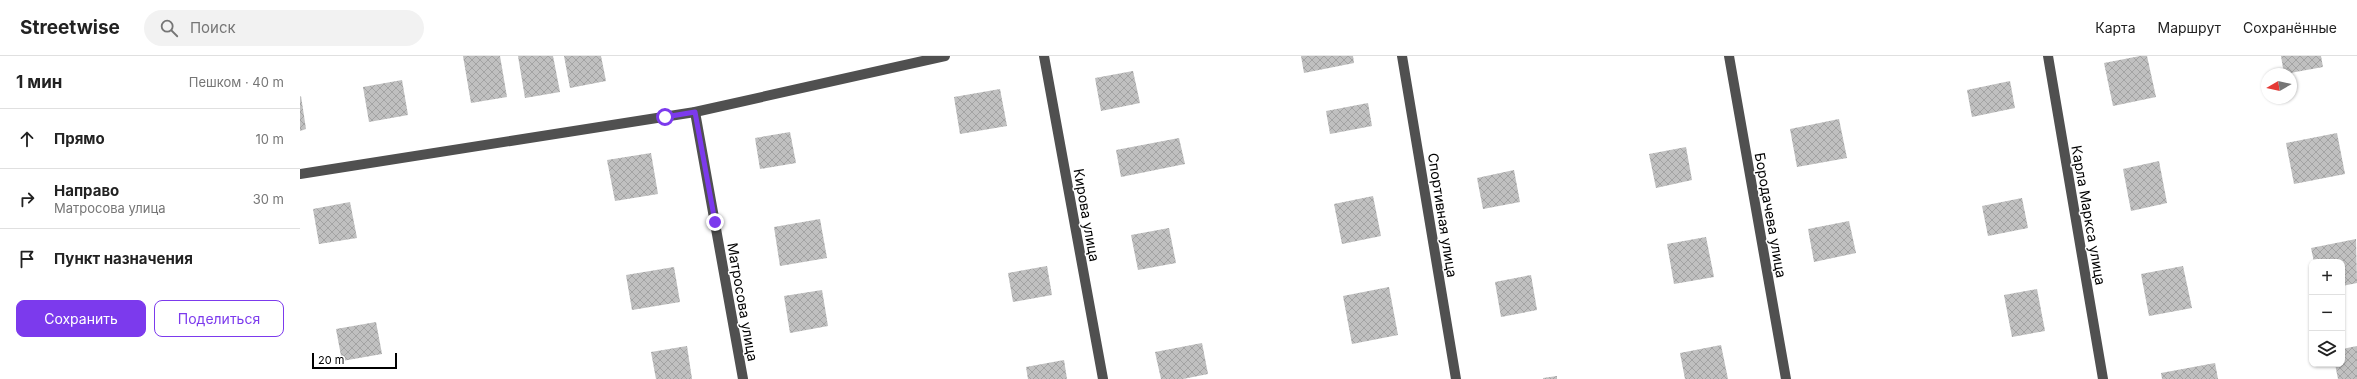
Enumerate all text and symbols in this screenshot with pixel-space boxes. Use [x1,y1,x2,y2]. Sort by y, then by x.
search box [144,10,424,46]
text: Streetwise [20,16,120,39]
icon: search [158,17,180,39]
text: Поиск [190,18,236,37]
text: Карта [2095,19,2136,36]
text: Маршрут [2158,19,2221,36]
text: Сохранённые [2243,19,2337,36]
north arrow [2261,68,2297,104]
text: 1 мин [16,72,62,92]
text: Пешком · 40 m [189,74,284,90]
route start [656,108,674,126]
icon: ahead [16,128,38,150]
text: Прямо [54,129,105,148]
text: 10 m [255,131,284,147]
street label: Карла Маркса улица [2068,144,2110,286]
street label: Спортивная улица [1425,151,1461,279]
street label: Бородачева улица [1752,151,1790,279]
street label: Кирова улица [1070,167,1104,263]
text: Направо [54,181,119,200]
icon: right [16,188,38,210]
text: 30 m [253,191,284,207]
text: Матросова улица [54,200,166,216]
route end [706,213,724,231]
street label: Матросова улица [724,241,762,363]
icon: arrive [16,248,38,270]
text: Пункт назначения [54,249,193,268]
map controls [2309,259,2345,367]
button: + [2309,259,2345,295]
button: − [2309,295,2345,331]
button: Сохранить [16,300,146,337]
button: Поделиться [154,300,284,337]
button: layers [2309,331,2345,367]
scale bar [312,351,397,370]
text: 20 m [318,353,344,367]

